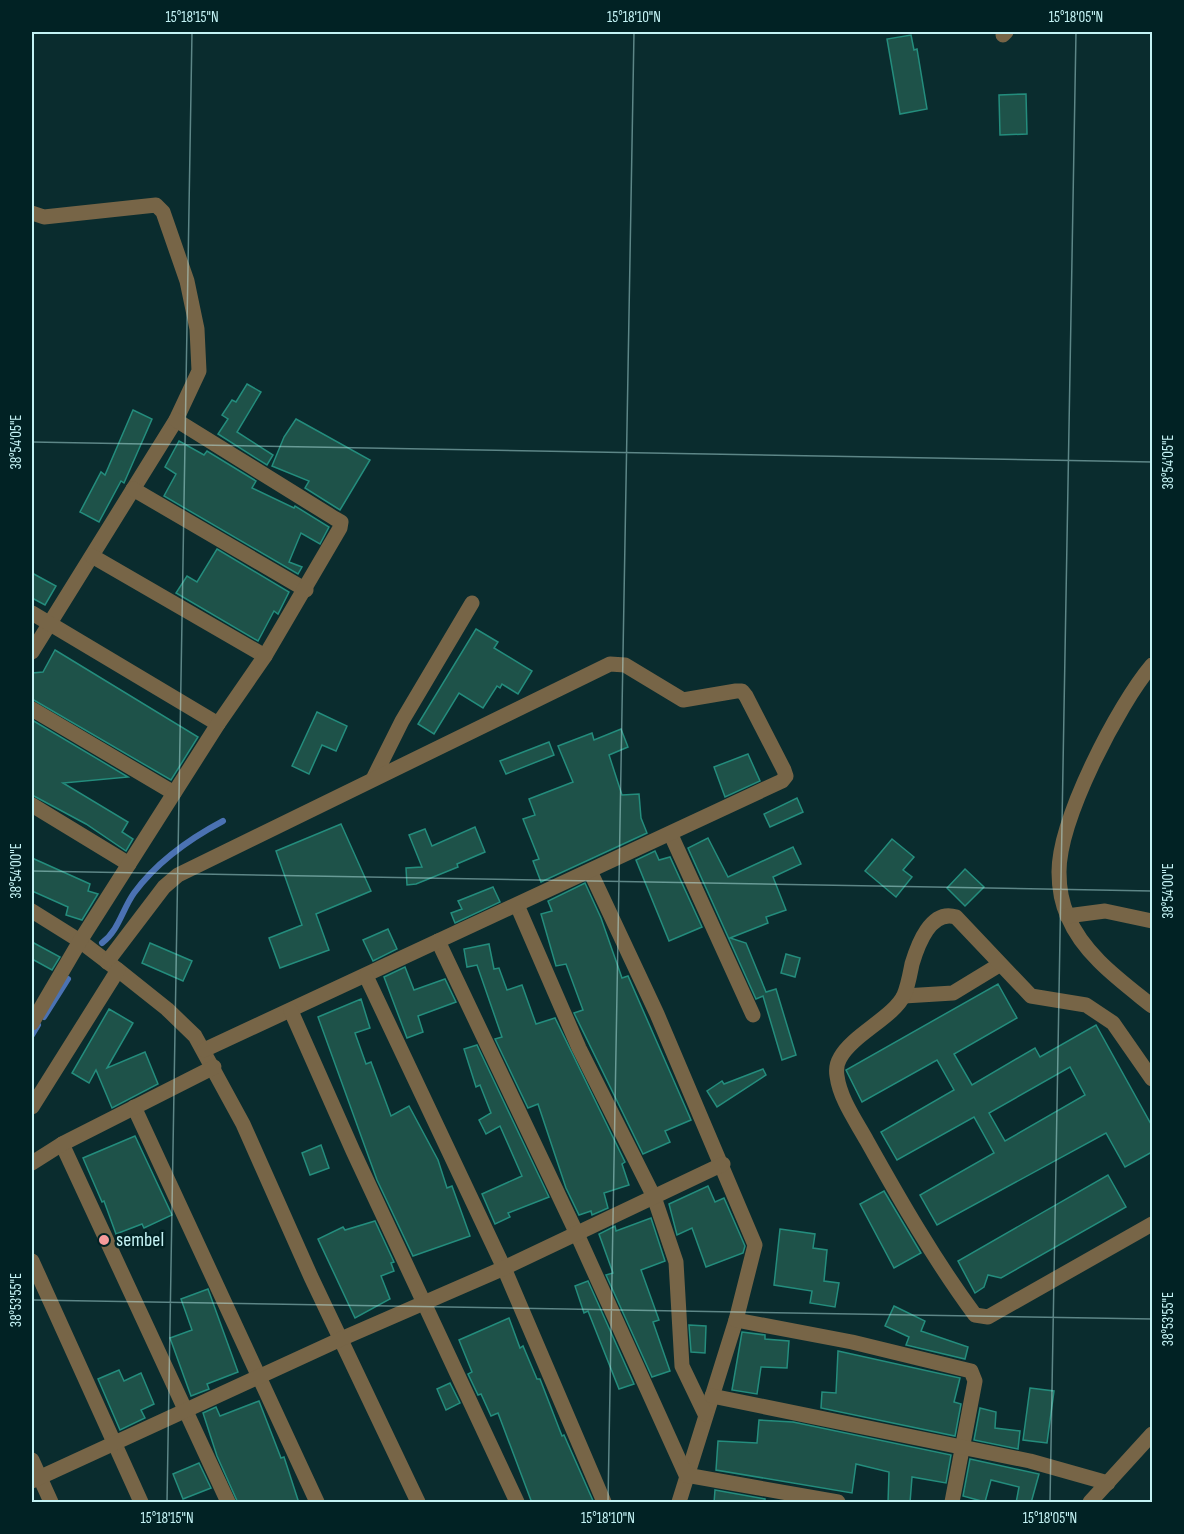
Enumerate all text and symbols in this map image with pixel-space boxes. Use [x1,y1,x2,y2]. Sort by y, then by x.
text: 15°18'15"N [165,8,219,27]
text: 15°18'10"N [607,8,661,27]
text: 15°18'05"N [1049,8,1103,27]
text: 38°54'05"E [7,414,26,470]
text: 38°54'05"E [1159,434,1178,490]
text: 38°54'00"E [7,843,26,899]
text: 38°54'00"E [1159,863,1178,919]
place label: sembel [116,1228,164,1252]
marker: sembel [97,1233,111,1247]
text: 38°53'55"E [7,1273,26,1327]
text: 38°53'55"E [1159,1292,1178,1346]
text: 15°18'15"N [140,1509,194,1528]
text: 15°18'10"N [581,1509,635,1528]
text: 15°18'05"N [1023,1509,1077,1528]

